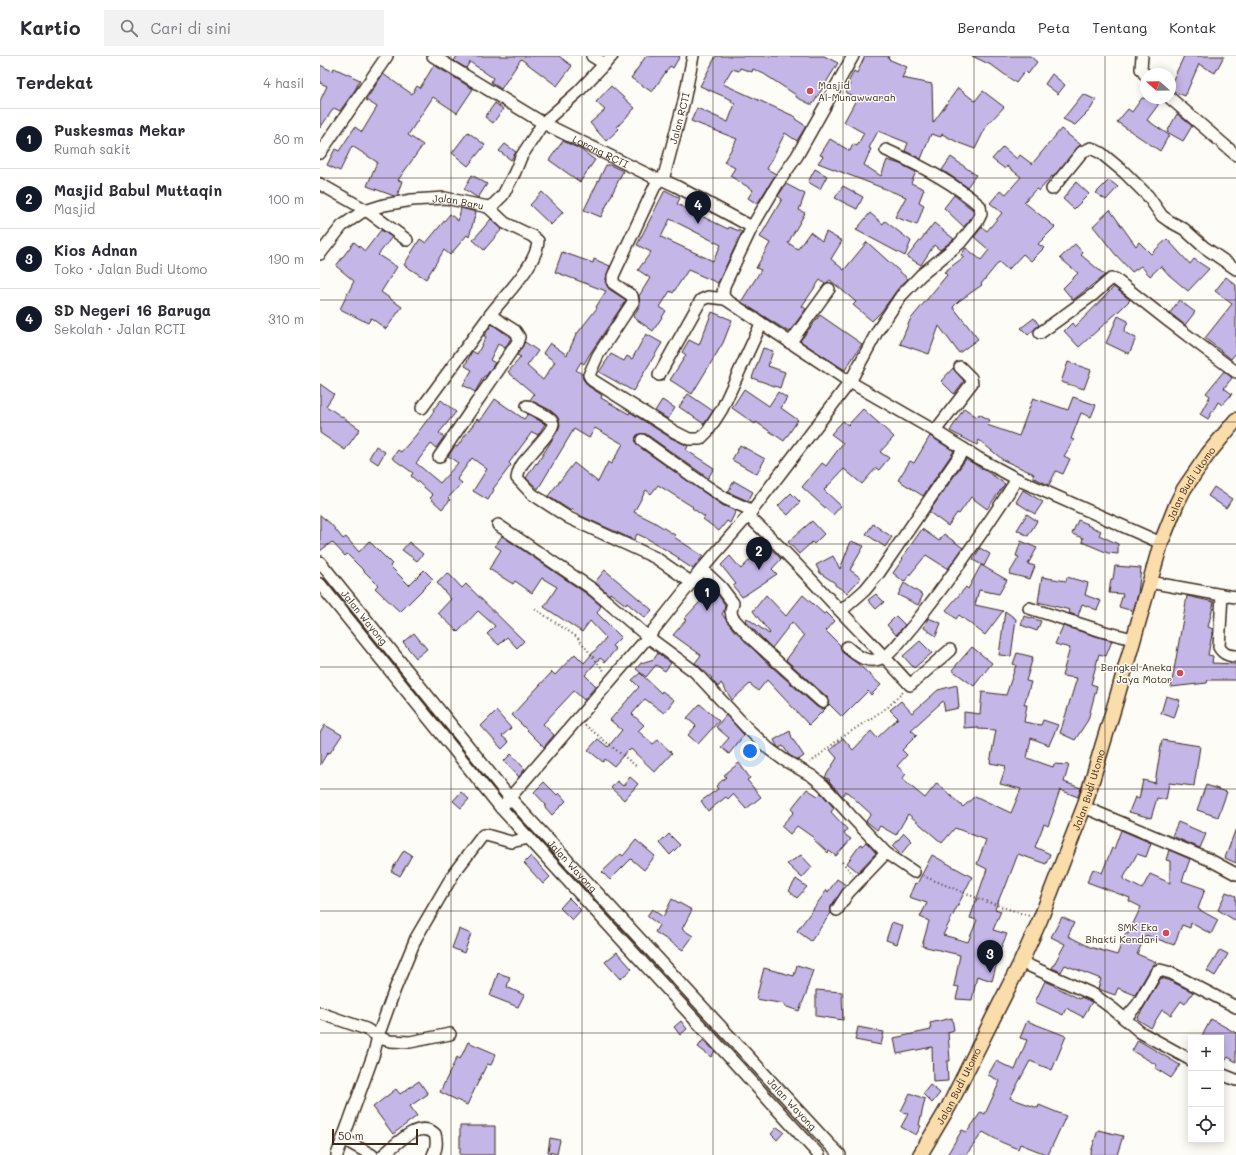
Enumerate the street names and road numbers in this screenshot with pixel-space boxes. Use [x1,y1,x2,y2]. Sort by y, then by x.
street label: Jalan RCTI [666,91,693,145]
street label: Lorong RCTI [570,132,631,171]
street label: Jalan Baru [432,191,485,213]
street label: Jalan Budi Utomo [1164,444,1218,523]
street label: Jalan Wayong [338,587,391,648]
street label: Jalan Budi Utomo [1069,748,1108,832]
street label: Jalan Wayong [545,836,600,895]
street label: Jalan Budi Utomo [933,1045,984,1127]
street label: Jalan Wayong [764,1075,820,1133]

